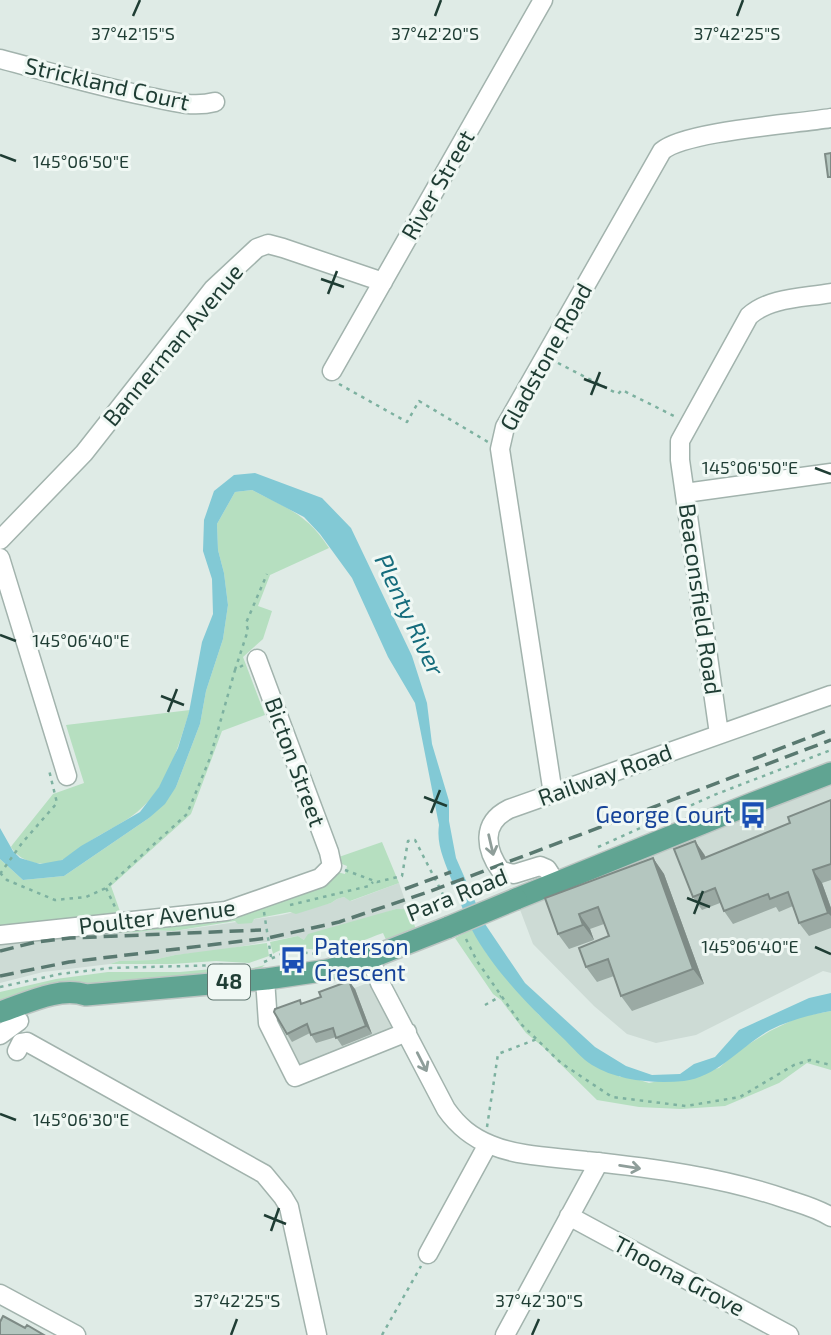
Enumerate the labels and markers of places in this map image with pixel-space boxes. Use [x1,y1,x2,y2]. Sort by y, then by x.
place label: George Court [596,800,732,828]
bus stop icon: George Court [738,800,768,830]
place label: Paterson Crescent [314,932,409,986]
bus stop icon: Paterson Crescent [278,945,308,975]

